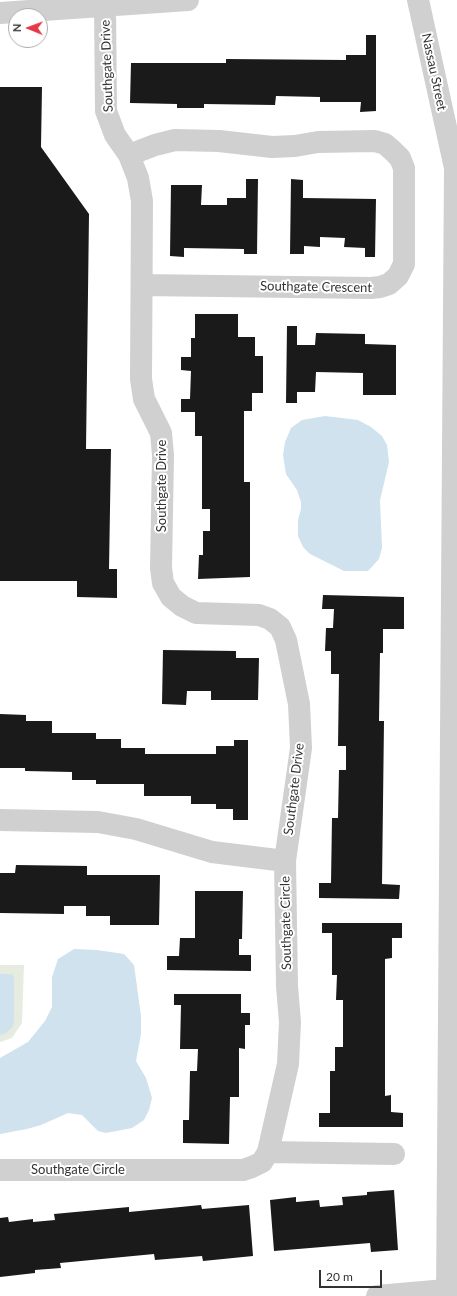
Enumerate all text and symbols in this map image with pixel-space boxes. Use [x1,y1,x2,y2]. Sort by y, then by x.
north arrow [8,8,48,48]
street label: Southgate Drive [98,20,116,112]
text: N [10,23,23,32]
street label: Nassau Street [418,32,450,112]
street label: Southgate Crescent [260,278,372,296]
street label: Southgate Drive [154,440,170,532]
street label: Southgate Drive [281,742,307,836]
street label: Southgate Circle [277,876,295,970]
street label: Southgate Circle [31,1162,125,1178]
scale bar [321,1262,384,1288]
text: 20 m [326,1269,353,1284]

